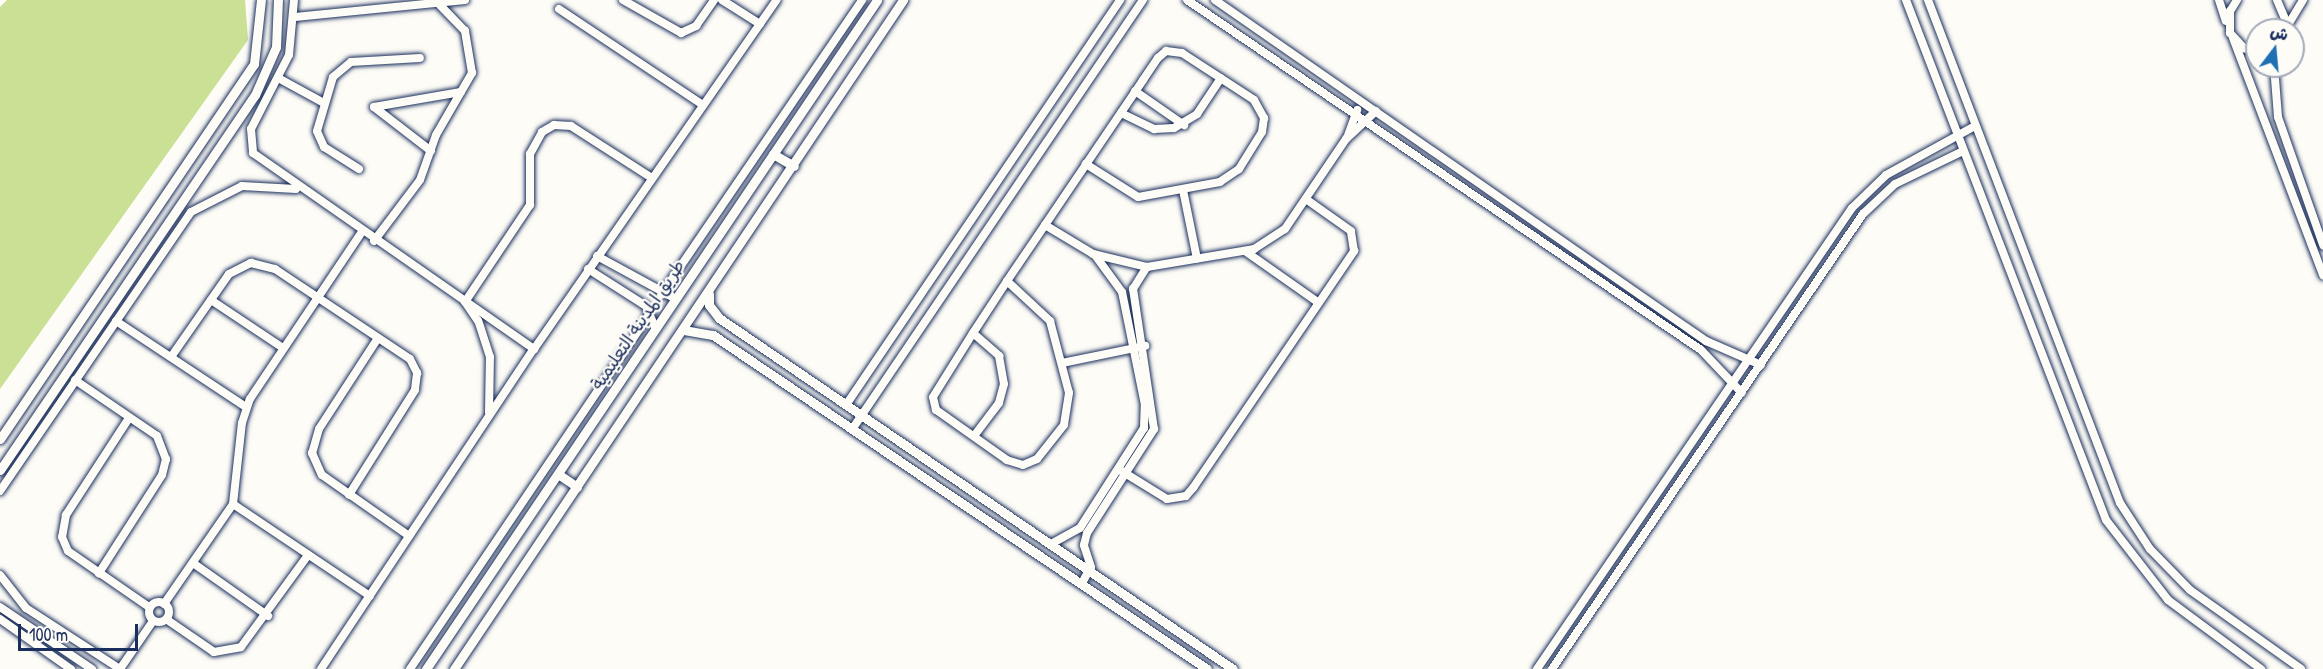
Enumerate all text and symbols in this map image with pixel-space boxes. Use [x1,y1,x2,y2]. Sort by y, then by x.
north arrow [2245,18,2305,78]
text: ش [2268,20,2291,46]
street label: طريق المدينة التعليمية [587,256,689,394]
scale bar [21,612,141,650]
text: 100 m [29,622,68,647]

